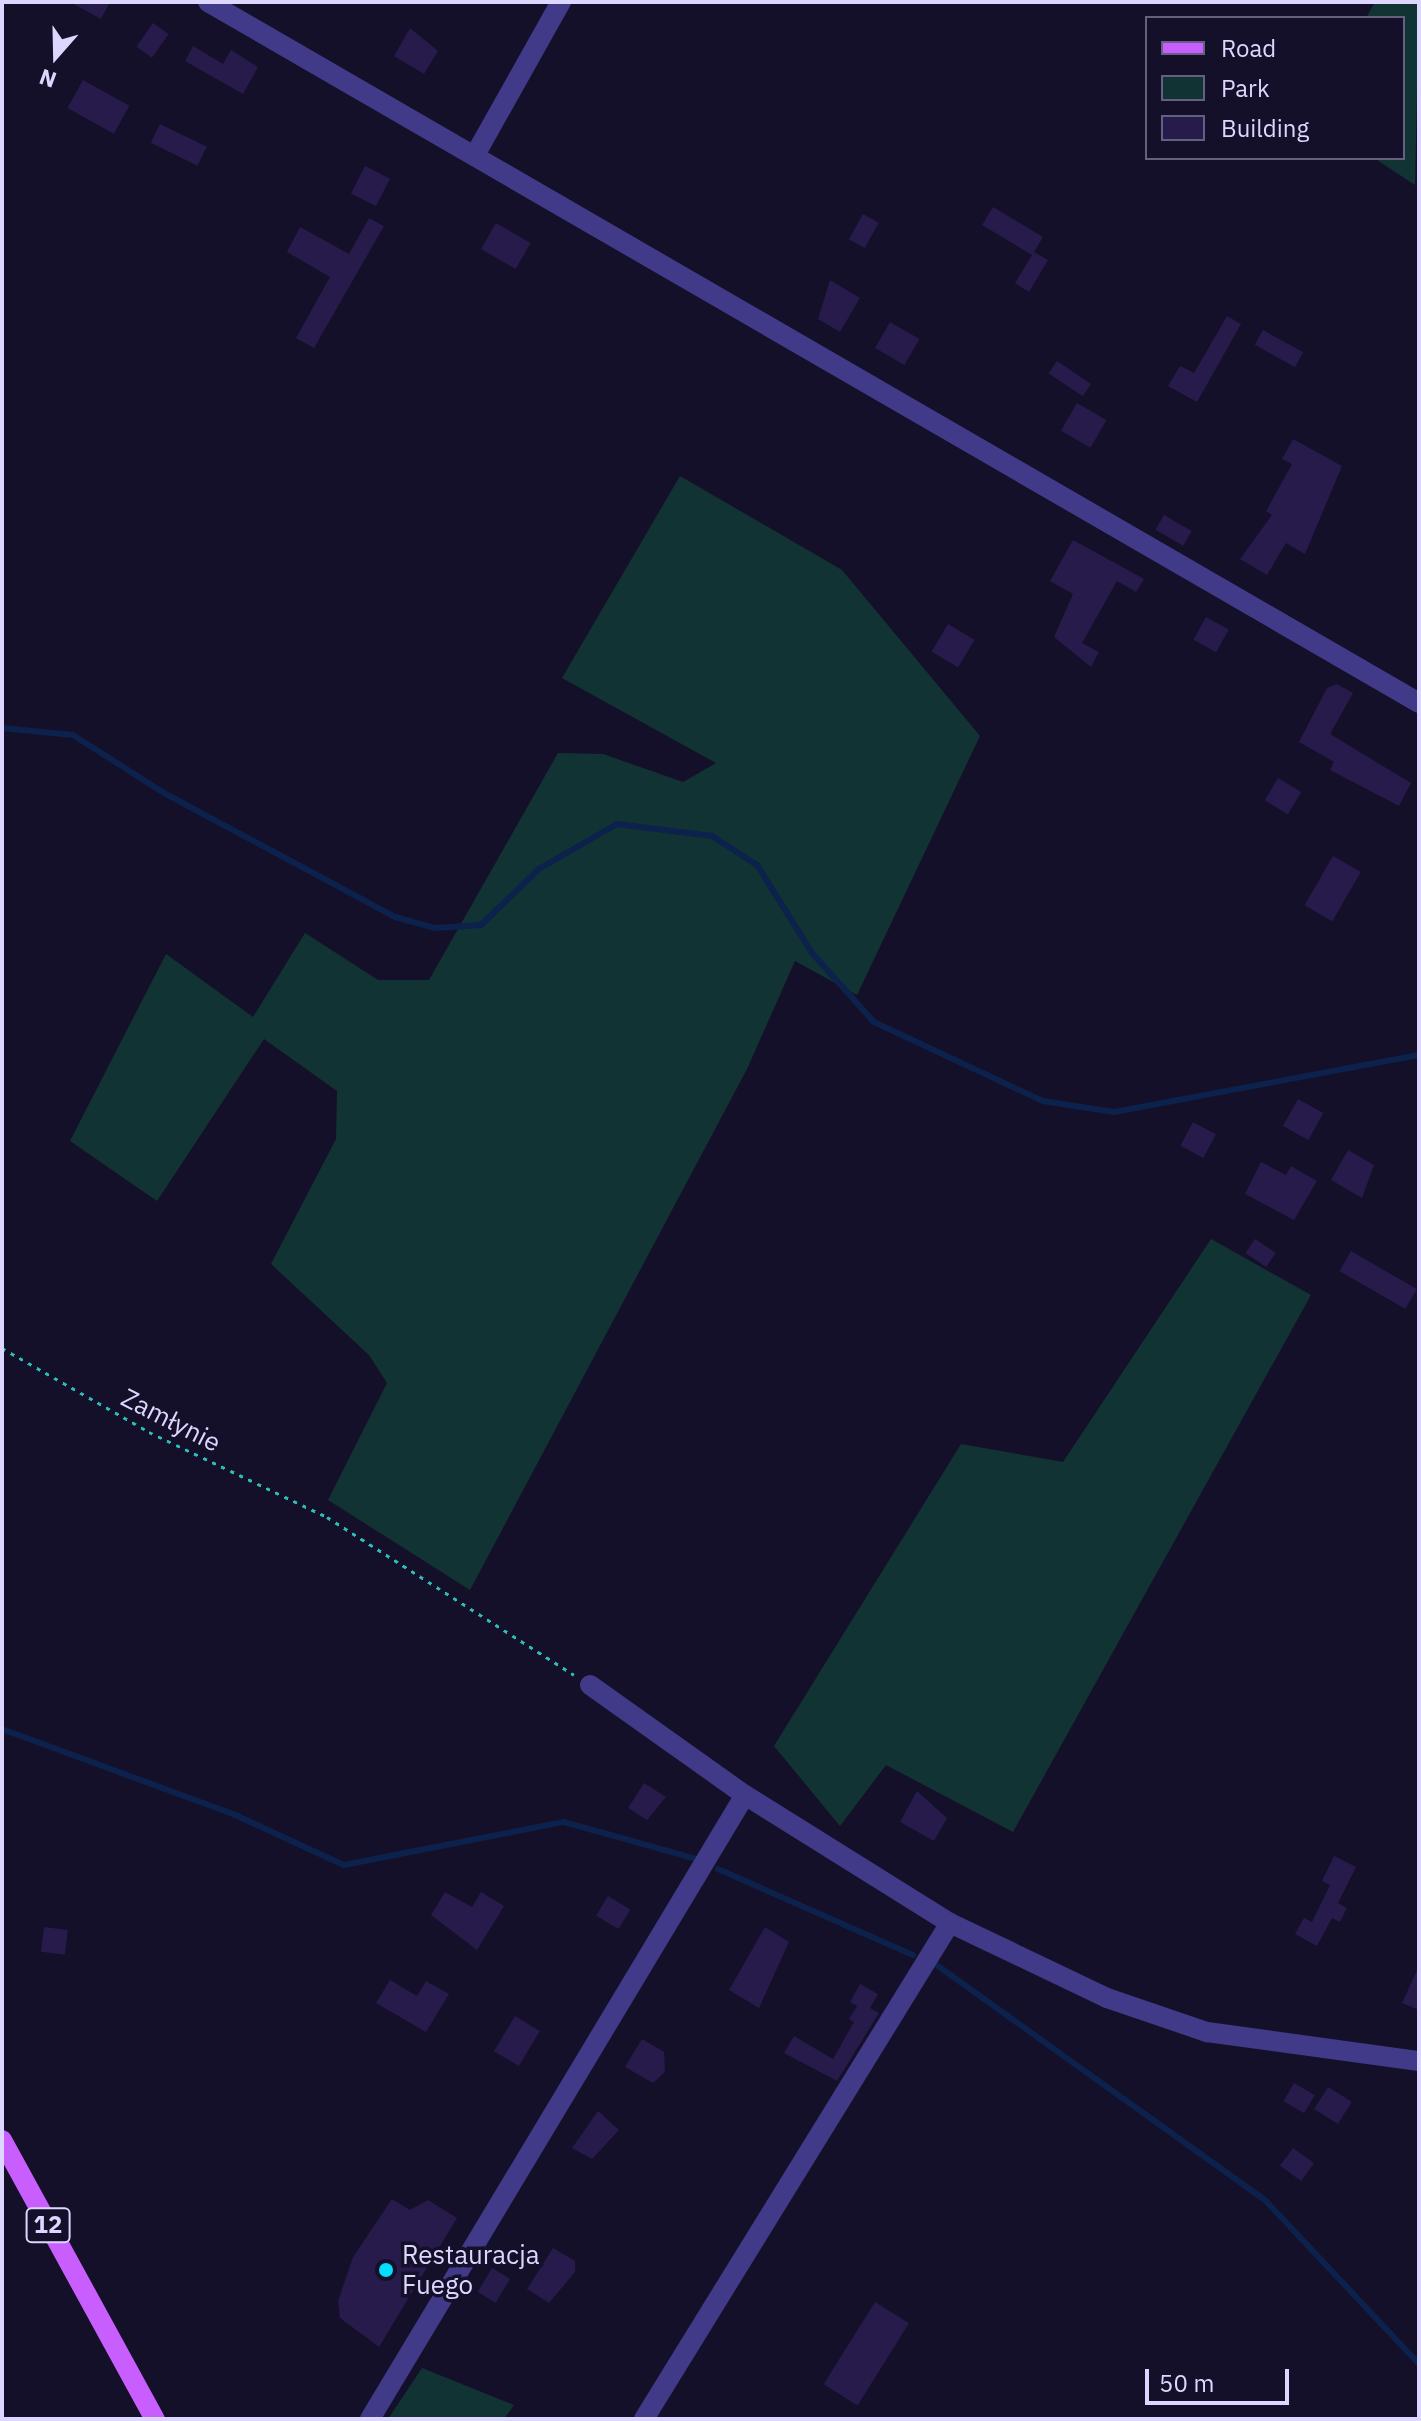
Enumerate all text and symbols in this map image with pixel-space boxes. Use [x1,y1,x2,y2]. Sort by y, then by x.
north arrow [16,16,96,96]
legend [1145,16,1405,160]
text: Road [1221,32,1276,64]
text: N [35,63,60,95]
text: Park [1221,72,1270,104]
text: Building [1221,112,1309,144]
street label: Zamłynie [116,1382,226,1458]
road number: 12 [24,2205,72,2245]
place label: Restauracja Fuego [402,2239,540,2300]
marker: Restauracja Fuego [377,2261,395,2279]
scale bar [1149,2353,1293,2403]
text: 50 m [1159,2367,1214,2399]

